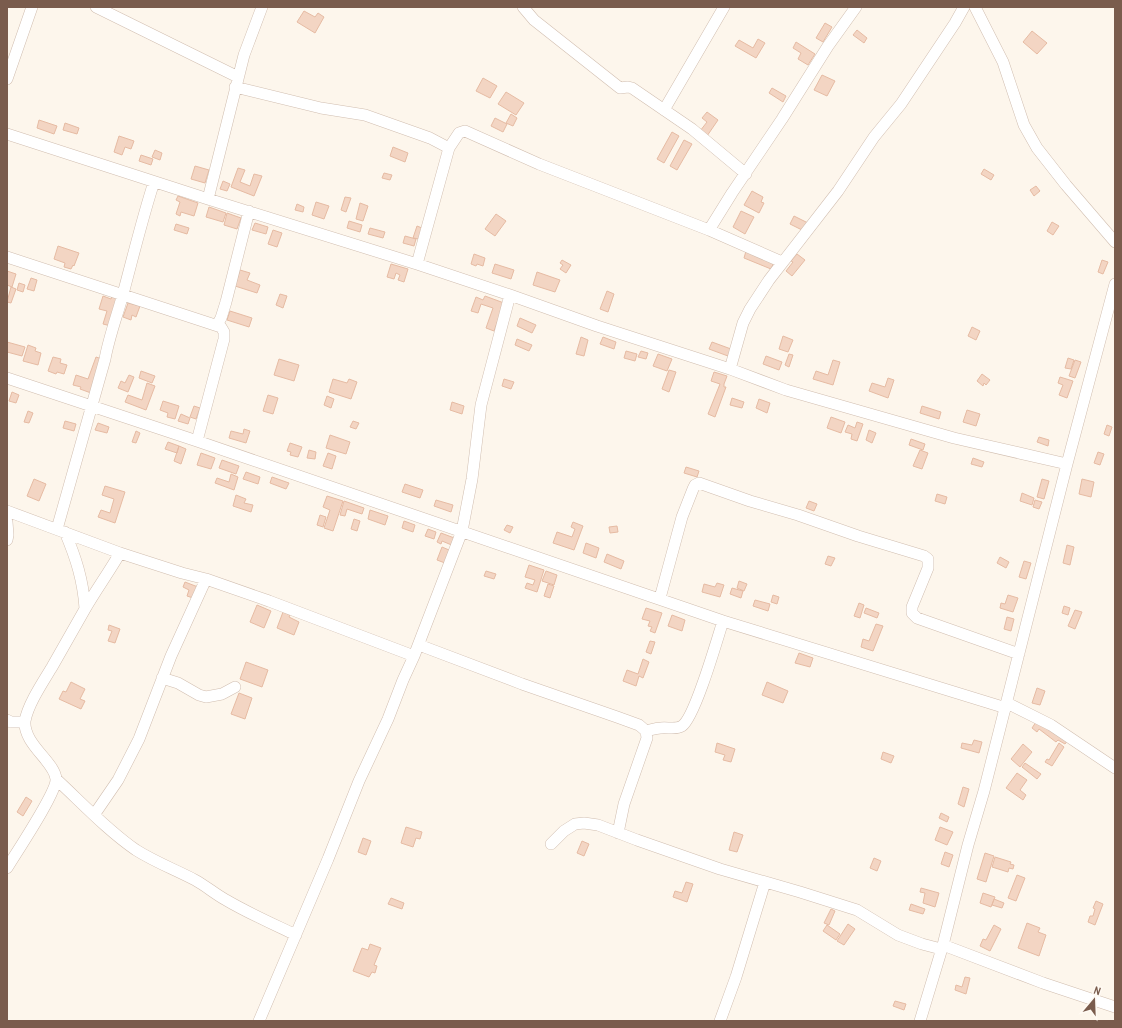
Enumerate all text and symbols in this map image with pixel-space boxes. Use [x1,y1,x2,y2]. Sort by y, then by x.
north arrow [1074,980,1114,1020]
text: N [1092,983,1103,998]

